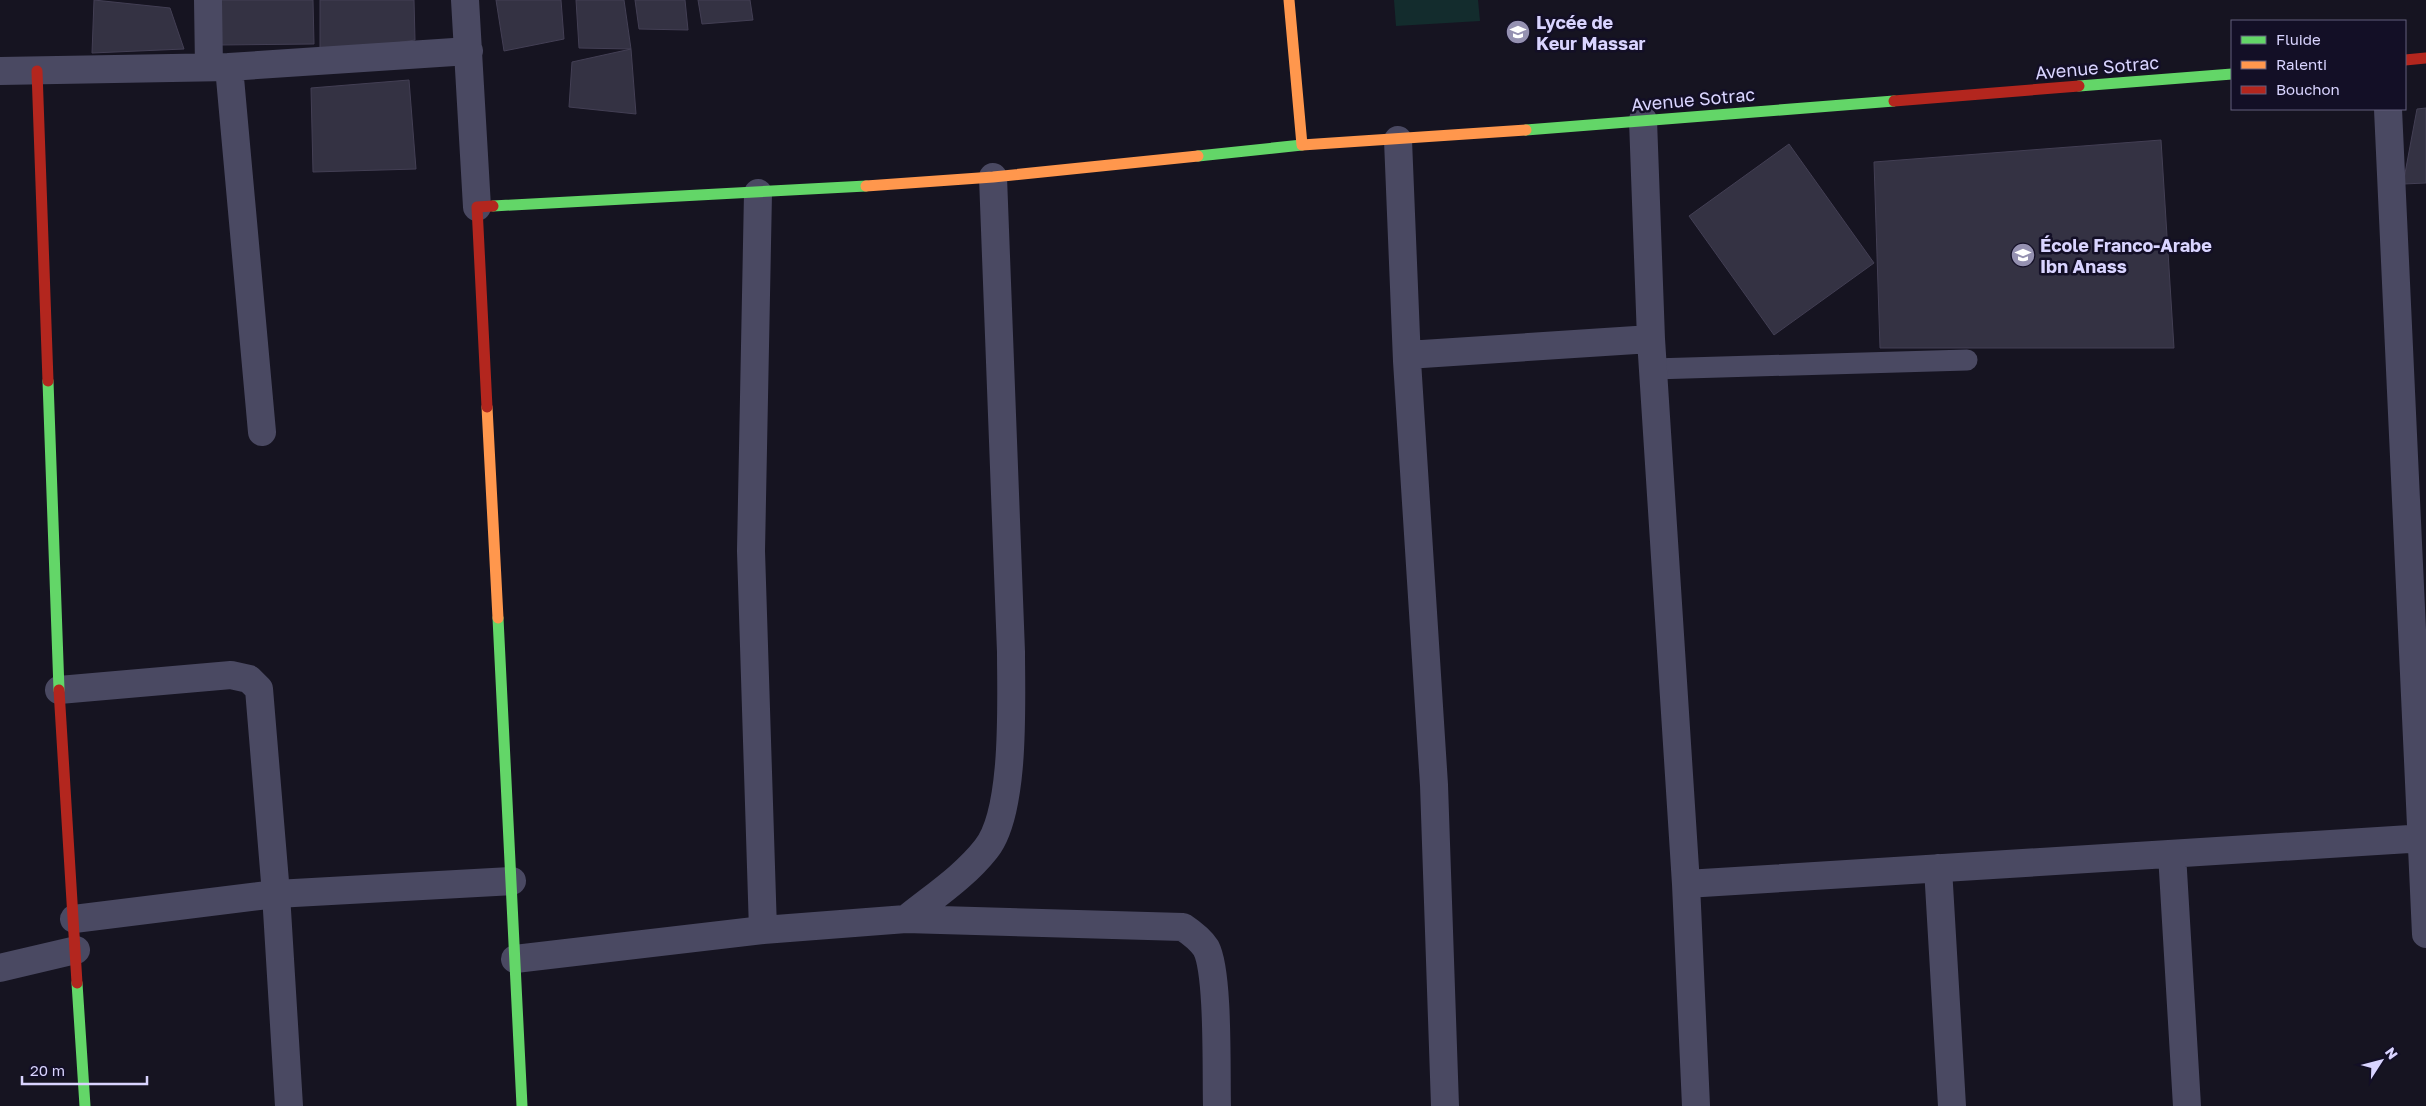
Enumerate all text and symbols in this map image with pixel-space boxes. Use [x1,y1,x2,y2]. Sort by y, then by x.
place label: Lycée de Keur Massar [1536,11,1646,54]
school or university icon: Lycée de Keur Massar [1505,19,1531,45]
legend [2231,20,2406,110]
text: Fluide [2276,30,2321,48]
street label: Avenue Sotrac [2034,51,2160,83]
text: Ralenti [2276,55,2327,73]
text: Bouchon [2276,80,2340,98]
street label: Avenue Sotrac [1630,83,1756,115]
place label: École Franco-Arabe Ibn Anass [2040,234,2212,277]
school or university icon: École Franco-Arabe Ibn Anass [2010,242,2036,268]
north arrow [2356,1036,2406,1086]
text: N [2382,1044,2402,1062]
scale bar [22,1054,148,1086]
text: 20 m [30,1061,65,1079]

